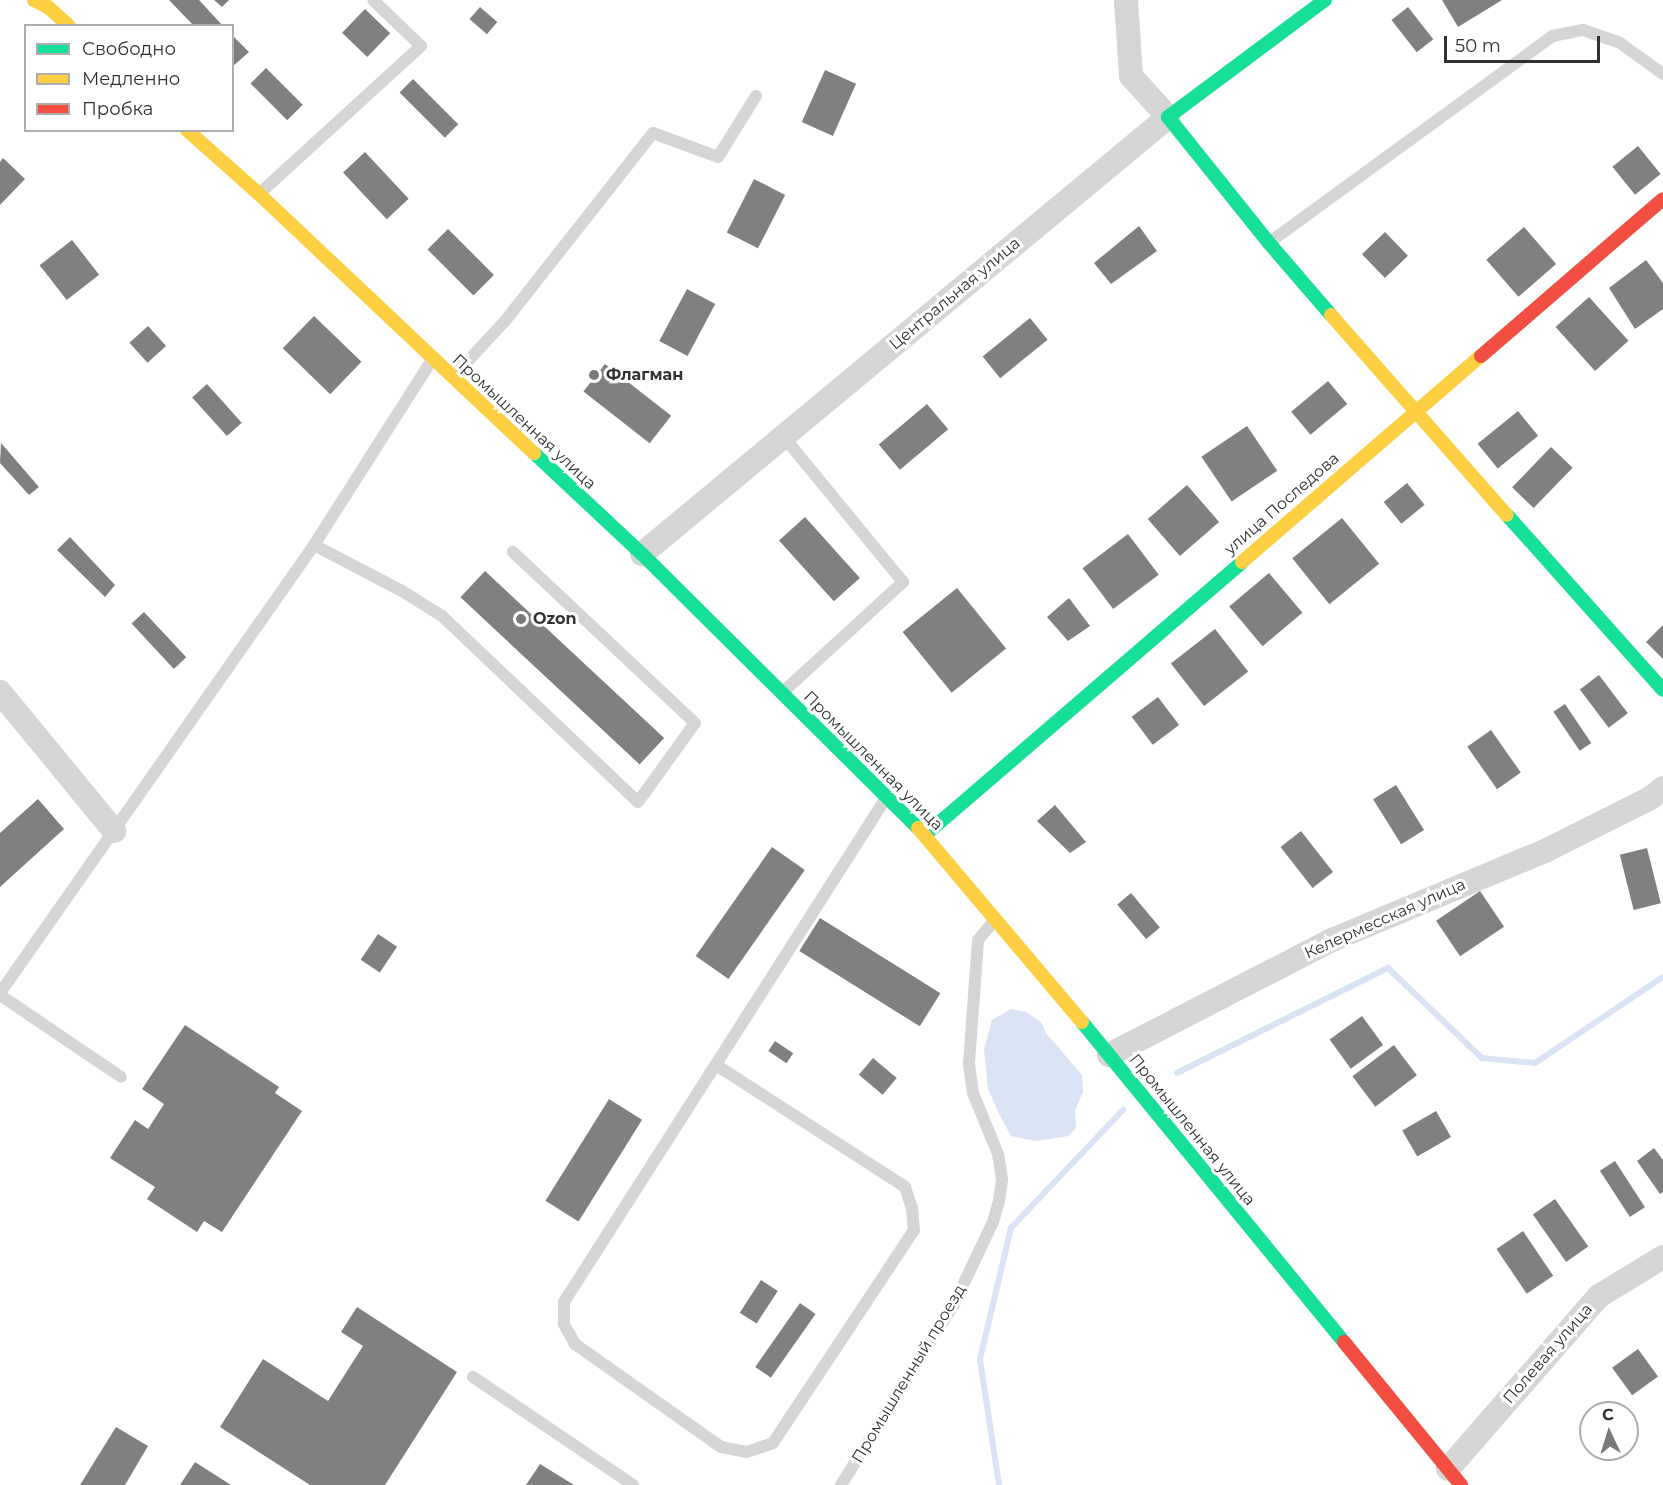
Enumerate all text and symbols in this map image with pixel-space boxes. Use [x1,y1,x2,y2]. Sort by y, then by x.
legend [24,24,234,132]
scale bar [1447,24,1603,62]
text: 50 m [1455,35,1501,57]
text: Свободно [82,38,176,60]
text: Медленно [82,68,180,90]
text: Пробка [82,98,153,120]
street label: Центральная улица [886,234,1024,354]
street label: Промышленная улица [448,350,600,494]
place label: Флагман [606,365,683,385]
marker: Флагман [587,368,601,382]
street label: улица Последова [1221,449,1343,559]
place label: Ozon [533,609,577,629]
marker: Ozon [514,612,528,626]
street label: Промышленная улица [799,687,947,835]
street label: Келермесская улица [1302,875,1468,963]
street label: Промышленная улица [1125,1050,1259,1210]
street label: Промышленный проезд [848,1281,970,1467]
street label: Полевая улица [1499,1300,1597,1408]
north arrow [1579,1401,1639,1461]
text: С [1601,1405,1614,1424]

